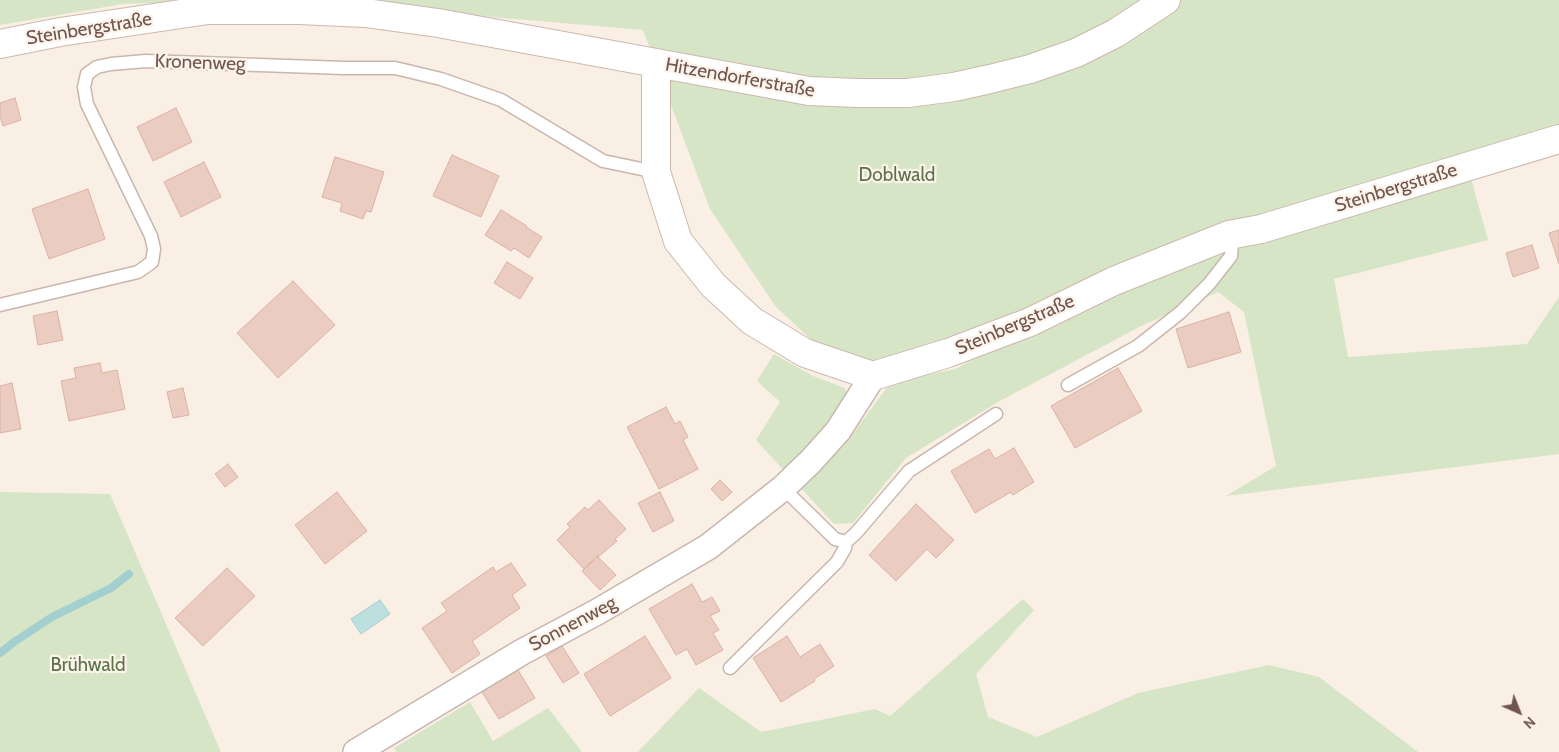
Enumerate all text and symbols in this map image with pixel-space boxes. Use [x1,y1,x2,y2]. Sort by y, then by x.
street label: Steinbergstraße [25,8,153,50]
street label: Kronenweg [154,50,246,76]
street label: Hitzendorferstraße [663,54,817,102]
street label: Steinbergstraße [1332,159,1460,217]
park label: Doblwald [859,164,935,186]
street label: Steinbergstraße [952,290,1078,360]
street label: Sonnenweg [525,591,621,657]
park label: Brühwald [50,654,126,676]
north arrow [1494,687,1544,737]
text: N [1520,713,1539,733]

